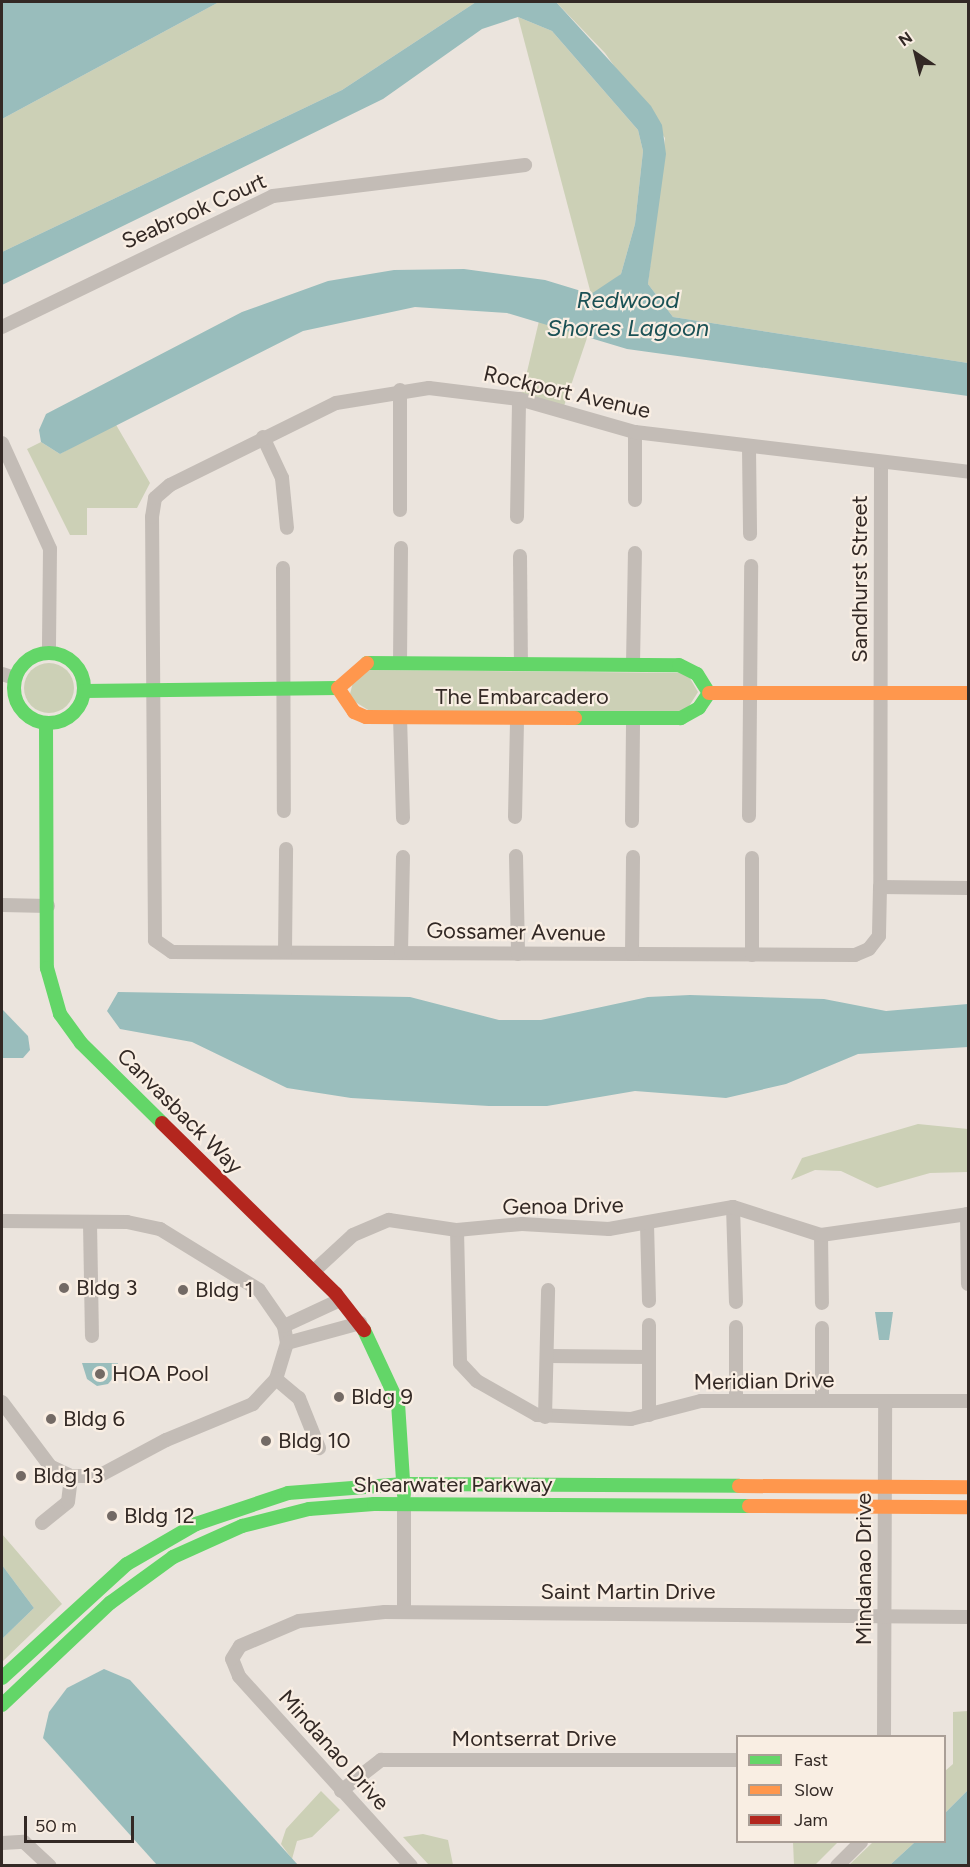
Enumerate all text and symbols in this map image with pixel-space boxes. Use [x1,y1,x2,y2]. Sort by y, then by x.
north arrow [886,24,946,84]
text: N [895,28,916,50]
street label: Seabrook Court [118,167,270,255]
water label: Redwood Shores Lagoon [547,286,709,342]
street label: Rockport Avenue [481,360,653,424]
street label: Sandhurst Street [847,495,873,663]
street label: The Embarcadero [435,684,609,710]
street label: Gossamer Avenue [426,917,606,947]
street label: Canvasback Way [112,1043,248,1179]
street label: Genoa Drive [502,1192,624,1220]
place label: Bldg 3 [76,1275,137,1301]
place label: Bldg 1 [195,1277,254,1303]
marker: Bldg 3 [57,1281,71,1295]
marker: Bldg 1 [176,1283,190,1297]
place label: HOA Pool [112,1361,209,1387]
marker: HOA Pool [93,1367,107,1381]
street label: Meridian Drive [693,1367,835,1395]
place label: Bldg 9 [351,1384,413,1410]
marker: Bldg 9 [332,1390,346,1404]
place label: Bldg 6 [63,1406,125,1432]
marker: Bldg 6 [44,1412,58,1426]
place label: Bldg 10 [278,1428,351,1454]
marker: Bldg 10 [259,1434,273,1448]
place label: Bldg 13 [33,1463,104,1489]
marker: Bldg 13 [14,1469,28,1483]
street label: Shearwater Parkway [353,1472,553,1498]
street label: Mindanao Drive [851,1493,877,1645]
place label: Bldg 12 [124,1503,195,1529]
marker: Bldg 12 [105,1509,119,1523]
street label: Saint Martin Drive [540,1579,716,1605]
street label: Mindanao Drive [273,1684,395,1816]
street label: Montserrat Drive [452,1726,616,1752]
legend [736,1735,946,1843]
text: Fast [794,1749,828,1771]
text: Slow [794,1779,833,1801]
scale bar [27,1804,136,1842]
text: Jam [794,1809,828,1831]
text: 50 m [35,1815,77,1837]

